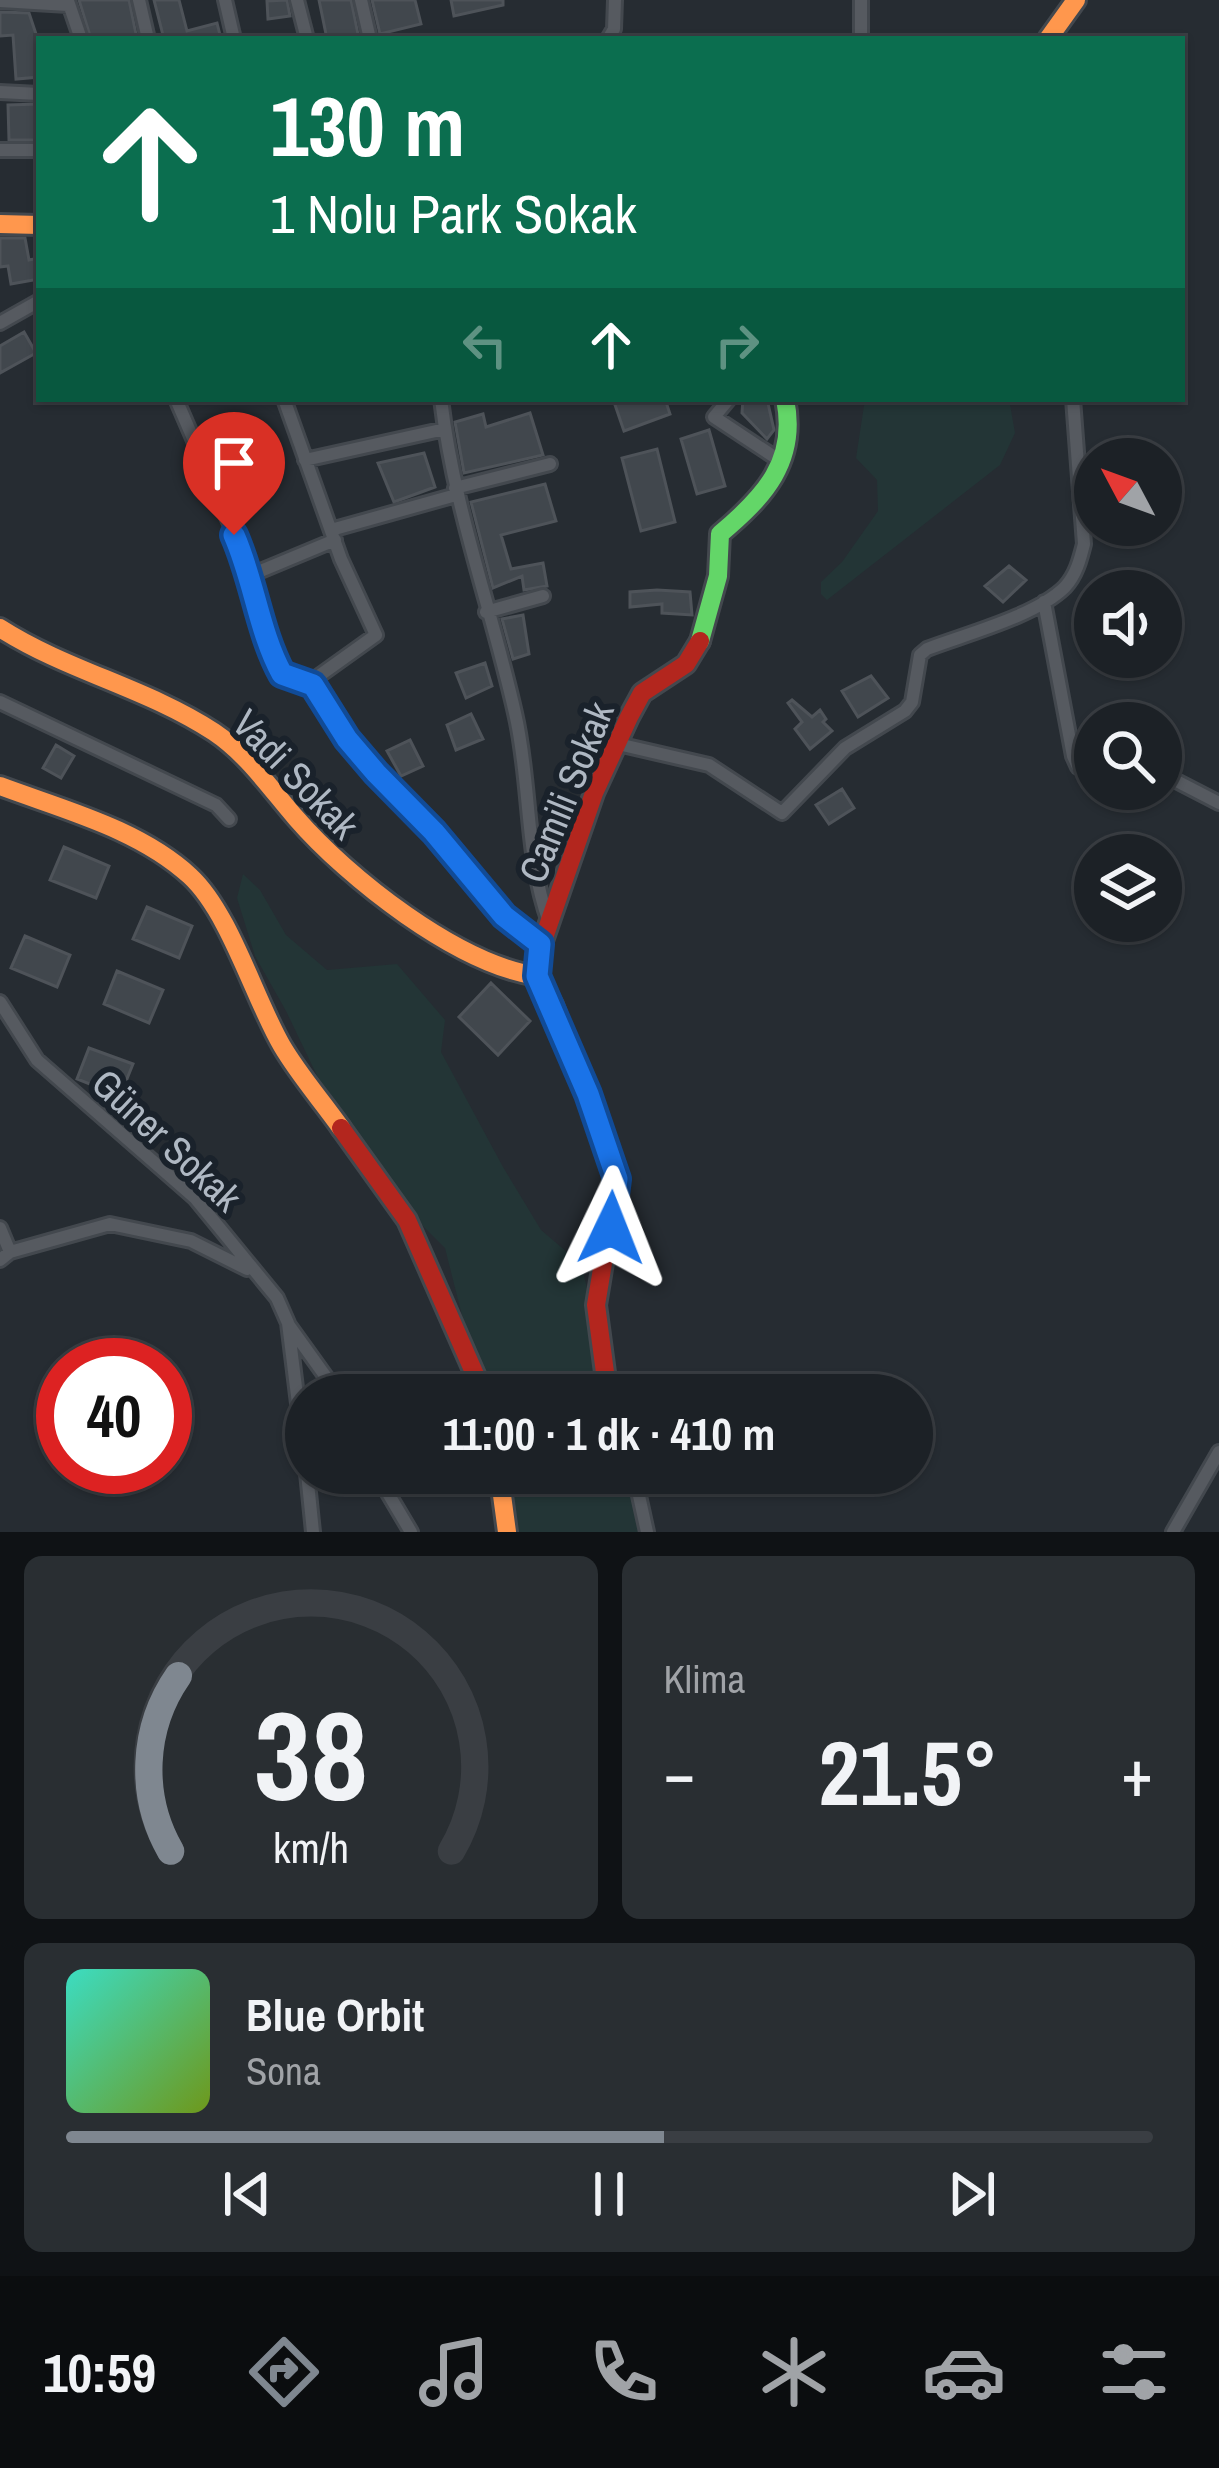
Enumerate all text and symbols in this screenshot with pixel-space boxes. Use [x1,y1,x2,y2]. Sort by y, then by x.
text: 130 m [270,69,465,182]
icon: ahead [72,84,228,240]
text: 1 Nolu Park Sokak [270,177,637,250]
icon: left [452,312,518,378]
icon: ahead [578,312,644,378]
icon: right [704,312,770,378]
pin [183,412,285,535]
icon: arrive [201,430,267,496]
north arrow [1074,438,1182,546]
map controls [1074,438,1182,942]
button: sound [1074,570,1182,678]
street label: Camili Sokak [506,693,626,890]
street label: Vadi Sokak [221,698,371,851]
button: search [1074,702,1182,810]
button: layers [1074,834,1182,942]
street label: Güner Sokak [81,1057,254,1223]
position arrow [548,1165,674,1291]
speed limit sign: 40 [36,1338,192,1494]
text: 11:00 · 1 dk · 410 m [443,1403,775,1464]
text: Klima [664,1653,745,1705]
text: 38 [254,1671,368,1839]
text: 21.5° [818,1712,998,1833]
text: − [664,1728,695,1817]
text: + [1121,1728,1153,1817]
text: km/h [273,1818,349,1875]
text: Blue Orbit [246,1984,424,2045]
text: Sona [246,2045,321,2097]
icon: previous [214,2161,280,2227]
icon: pause [576,2161,642,2227]
icon: next [939,2161,1005,2227]
icon: directions [242,2330,326,2414]
icon: music [412,2330,496,2414]
icon: phone [582,2330,666,2414]
icon: climate [752,2330,836,2414]
icon: car [922,2330,1006,2414]
icon: filters [1092,2330,1176,2414]
text: 10:59 [43,2336,156,2409]

